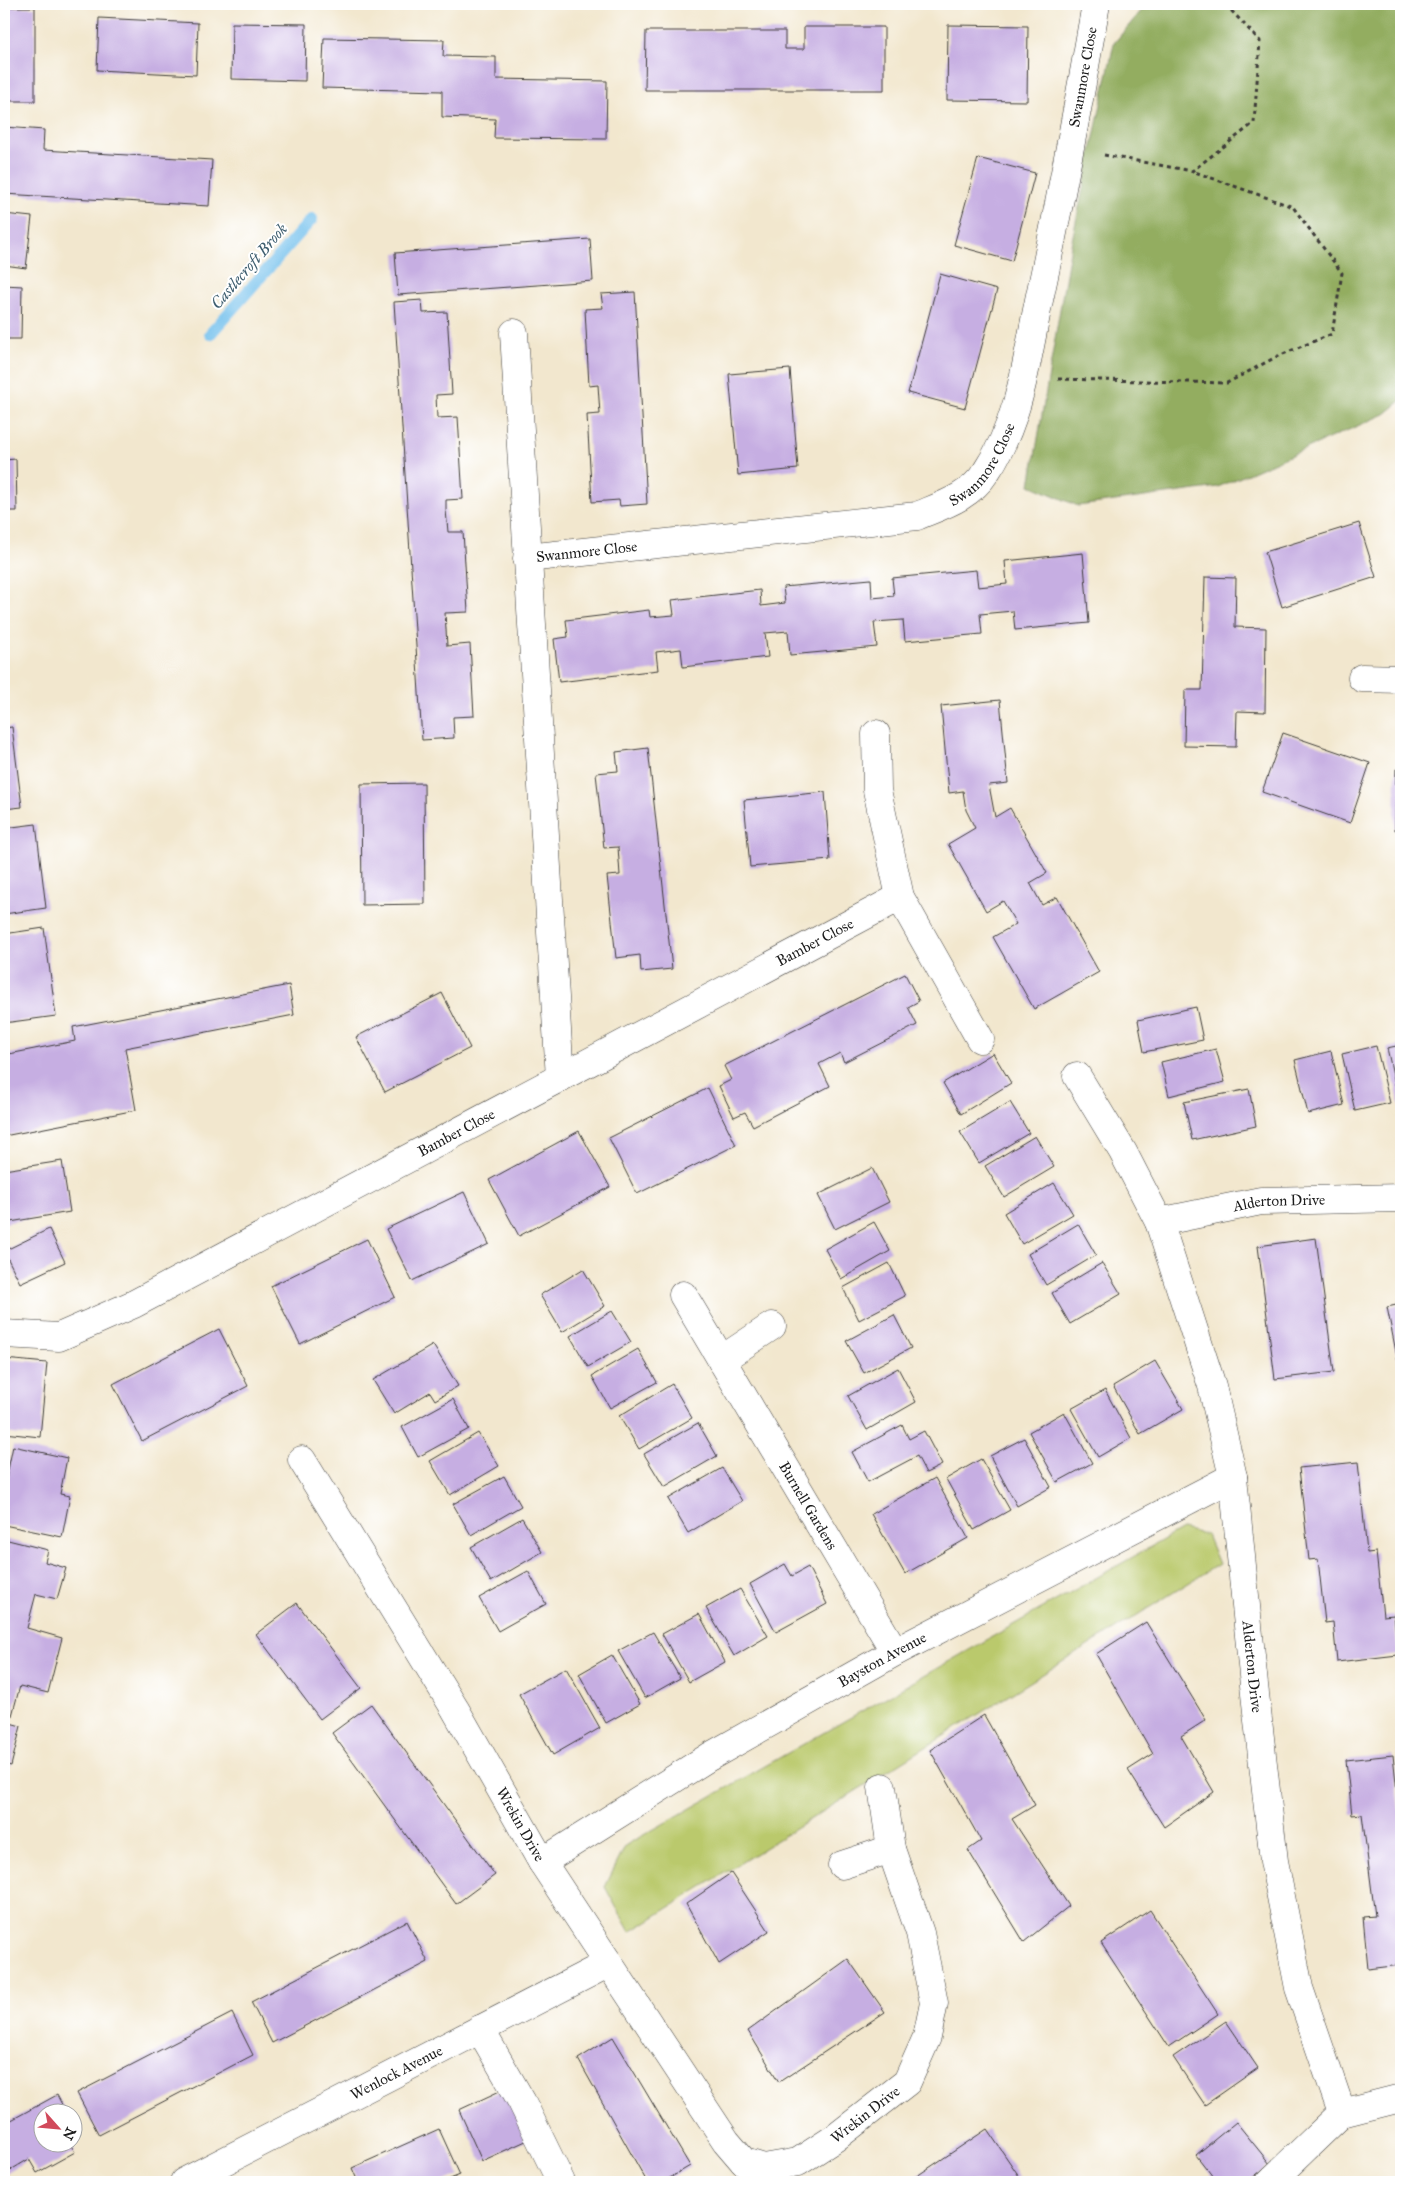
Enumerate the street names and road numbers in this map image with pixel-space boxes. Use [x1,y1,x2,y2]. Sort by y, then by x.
street label: Swanmore Close [1065,26,1101,129]
street label: Swanmore Close [946,420,1019,510]
street label: Swanmore Close [535,537,638,566]
street label: Bamber Close [773,914,857,970]
street label: Bamber Close [415,1105,498,1161]
street label: Alderton Drive [1230,1191,1325,1216]
street label: Burnell Gardens [775,1458,841,1553]
street label: Alderton Drive [1238,1619,1266,1714]
street label: Bayston Avenue [835,1628,929,1691]
street label: Wrekin Drive [492,1784,549,1865]
street label: Wenlock Avenue [347,2041,446,2104]
street label: Wrekin Drive [827,2082,903,2147]

